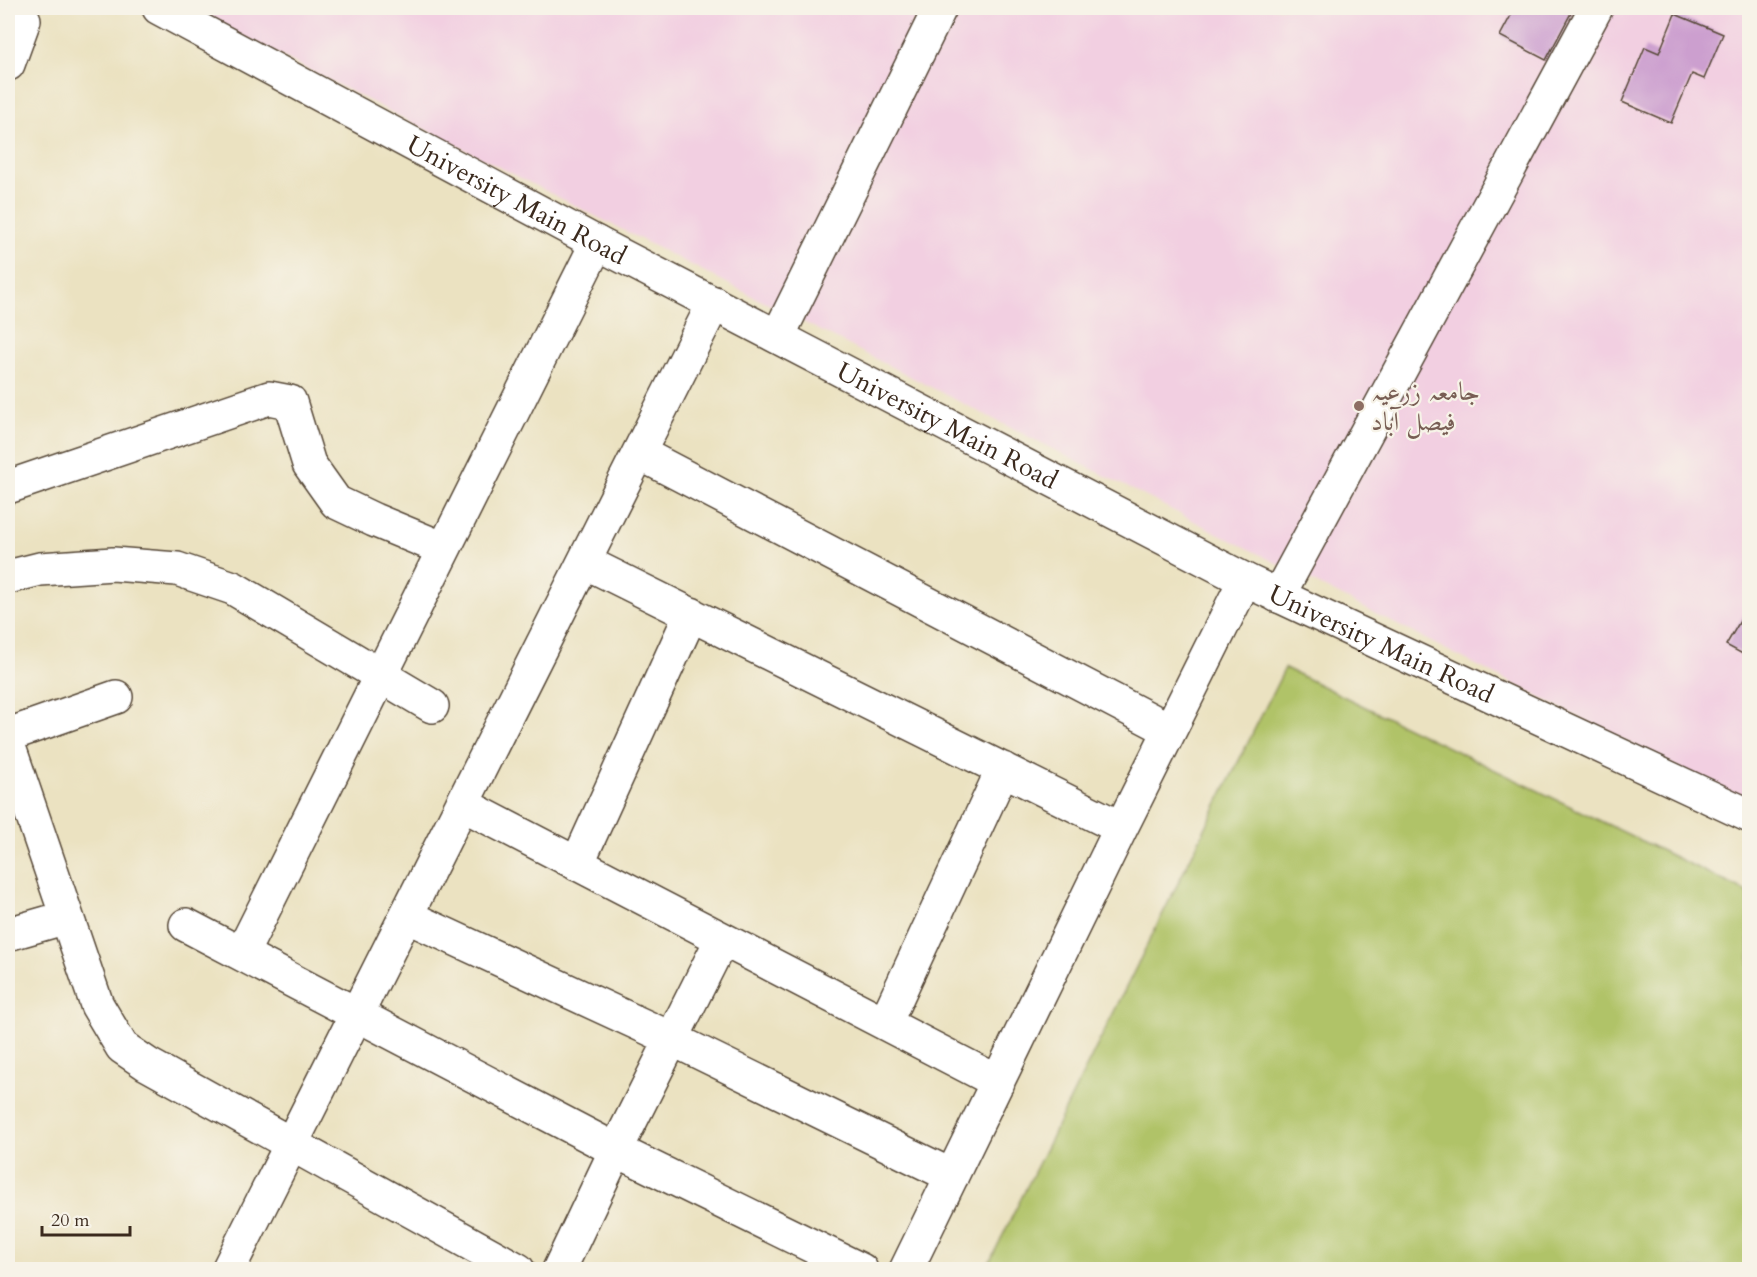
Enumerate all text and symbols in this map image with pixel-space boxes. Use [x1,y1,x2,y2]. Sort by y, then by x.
street label: University Main Road [401,127,633,273]
street label: University Main Road [831,353,1064,497]
place label: جامعہ زرعیہ فیصل آباد [1371,374,1480,439]
marker: جامعہ زرعیہ فیصل آباد [1352,399,1366,413]
street label: University Main Road [1263,576,1500,711]
scale bar [42,1199,130,1237]
text: 20 m [51,1208,90,1233]

